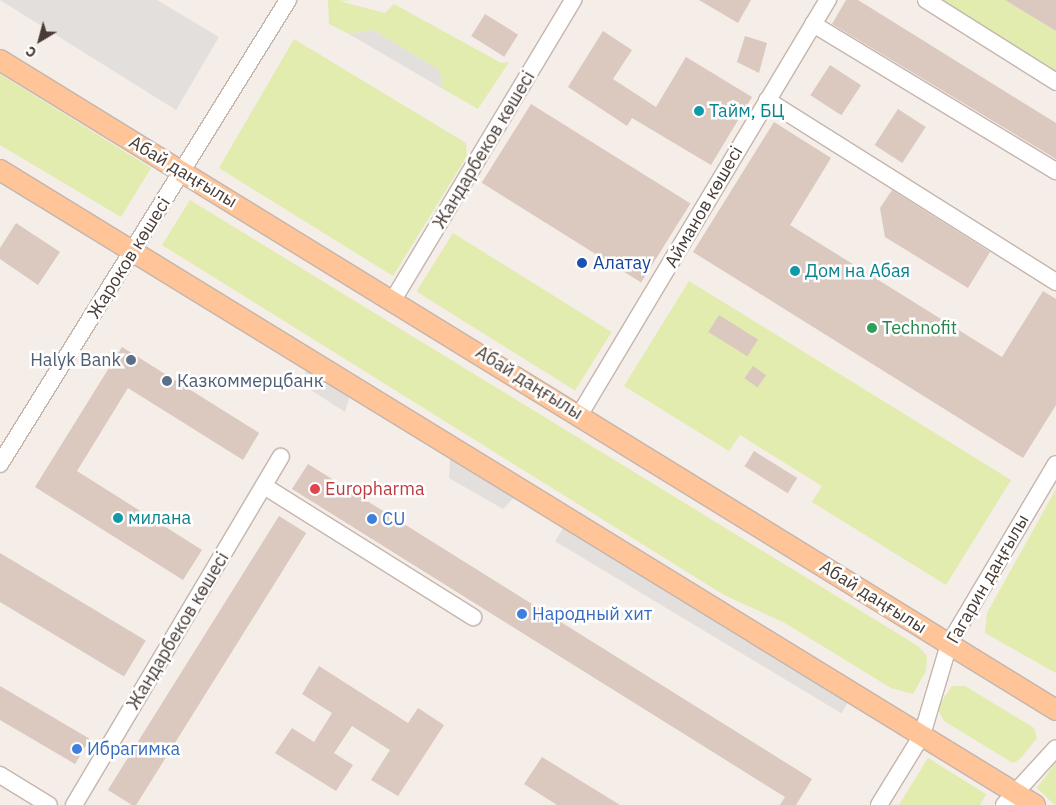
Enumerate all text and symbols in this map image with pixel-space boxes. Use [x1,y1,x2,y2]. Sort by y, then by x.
north arrow [15,15,65,65]
text: С [22,42,40,62]
street label: Жандарбеков көшесі [428,67,540,233]
place label: Тайм, БЦ [709,100,784,122]
marker: Тайм, БЦ [693,105,705,117]
street label: Абай даңғылы [125,131,241,213]
street label: Айманов көшесі [660,142,748,272]
street label: Жароков көшесі [83,193,175,323]
place label: Алатау [593,252,651,274]
marker: Алатау [575,256,589,270]
place label: Дом на Абая [805,260,910,282]
marker: Дом на Абая [789,265,801,277]
place label: Technofit [882,317,957,339]
marker: Technofit [866,322,878,334]
street label: Абай даңғылы [472,342,586,424]
place label: Halyk Bank [30,349,121,371]
marker: Halyk Bank [125,354,137,366]
place label: Казкоммерцбанк [177,370,324,392]
marker: Казкоммерцбанк [161,375,173,387]
place label: Europharma [325,478,425,500]
marker: Europharma [309,483,321,495]
place label: милана [128,507,191,529]
place label: CU [382,508,405,530]
street label: Гагарин даңғылы [942,510,1034,648]
marker: милана [112,512,124,524]
marker: CU [366,513,378,525]
street label: Жандарбеков көшесі [122,548,234,714]
street label: Абай даңғылы [816,556,930,638]
place label: Народный хит [532,603,652,625]
marker: Народный хит [516,608,528,620]
place label: Ибрагимка [87,738,180,760]
marker: Ибрагимка [71,743,83,755]

